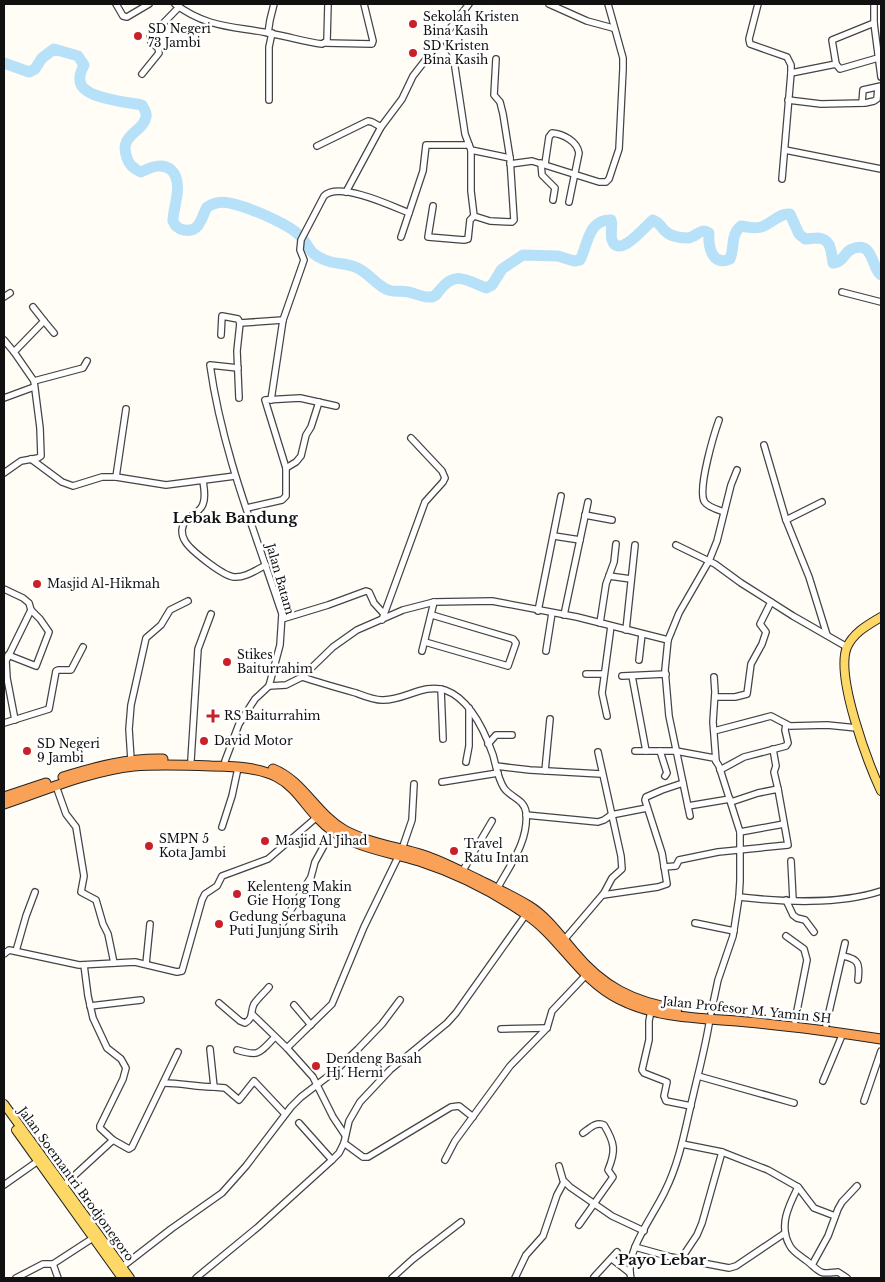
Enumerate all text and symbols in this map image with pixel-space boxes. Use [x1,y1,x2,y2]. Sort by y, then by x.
place label: Sekolah Kristen Bina Kasih [423,9,519,38]
marker: Sekolah Kristen Bina Kasih [407,18,419,30]
place label: SD Negeri 73 Jambi [148,21,211,50]
marker: SD Negeri 73 Jambi [132,30,144,42]
place label: SD Kristen Bina Kasih [423,38,489,67]
marker: SD Kristen Bina Kasih [407,47,419,59]
district label: Lebak Bandung [172,508,298,527]
street label: Jalan Batam [263,540,298,616]
place label: Masjid Al-Hikmah [47,576,160,591]
marker: Masjid Al-Hikmah [31,578,43,590]
place label: Stikes Baiturrahim [237,647,313,676]
marker: Stikes Baiturrahim [221,656,233,668]
place label: RS Baiturrahim [224,708,321,723]
marker: RS Baiturrahim [206,709,220,723]
place label: David Motor [214,733,293,748]
marker: David Motor [198,735,210,747]
place label: SD Negeri 9 Jambi [37,736,100,765]
marker: SD Negeri 9 Jambi [21,745,33,757]
place label: SMPN 5 Kota Jambi [159,831,226,860]
place label: Masjid Al Jihad [275,833,367,848]
marker: Masjid Al Jihad [259,835,271,847]
place label: Travel Ratu Intan [464,836,529,865]
marker: SMPN 5 Kota Jambi [143,840,155,852]
marker: Travel Ratu Intan [448,845,460,857]
place label: Kelenteng Makin Gie Hong Tong [247,879,352,908]
marker: Kelenteng Makin Gie Hong Tong [231,888,243,900]
place label: Gedung Serbaguna Puti Junjung Sirih [229,909,347,938]
marker: Gedung Serbaguna Puti Junjung Sirih [213,918,225,930]
street label: Jalan Profesor M. Yamin SH [660,993,832,1026]
place label: Dendeng Basah Hj. Herni [326,1051,422,1080]
marker: Dendeng Basah Hj. Herni [310,1060,322,1072]
street label: Jalan Soemantri Brodjonegoro [14,1102,138,1264]
district label: Payo Lebar [618,1250,707,1269]

